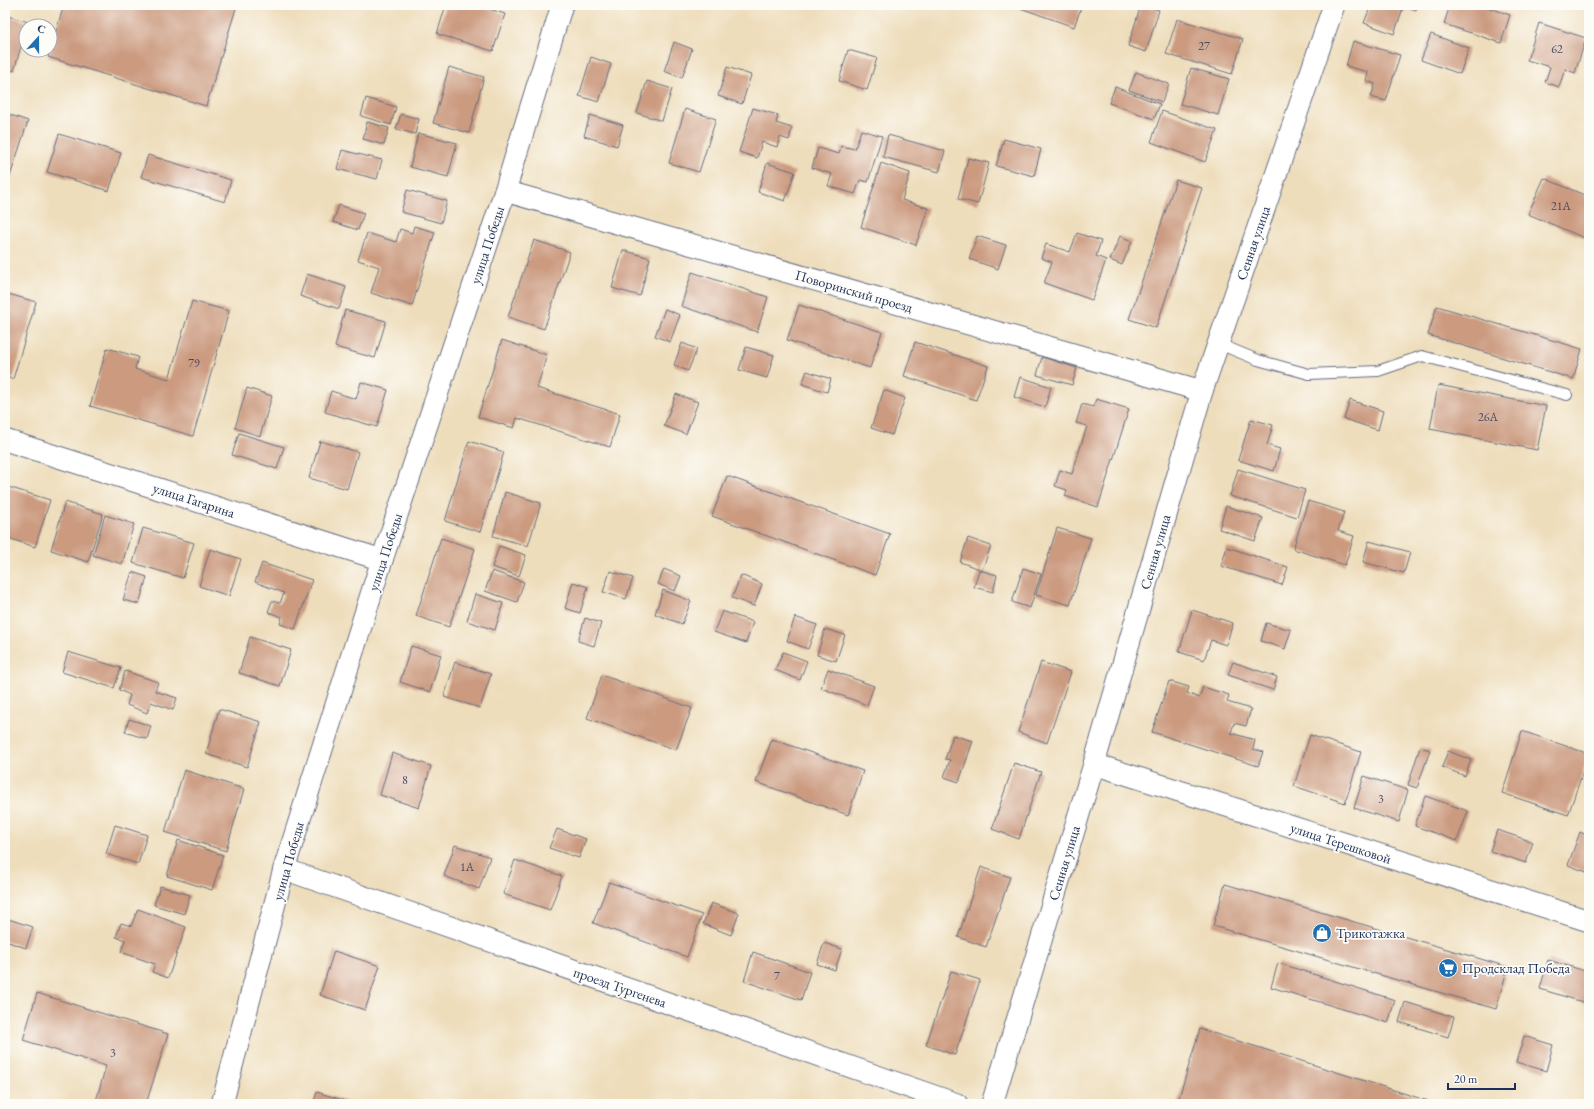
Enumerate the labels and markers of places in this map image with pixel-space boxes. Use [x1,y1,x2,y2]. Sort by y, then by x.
shop icon: Трикотажка [1311,922,1333,944]
place label: Трикотажка [1336,924,1405,942]
supermarket icon: Продсклад Победа [1437,957,1459,979]
place label: Продсклад Победа [1462,959,1570,977]

